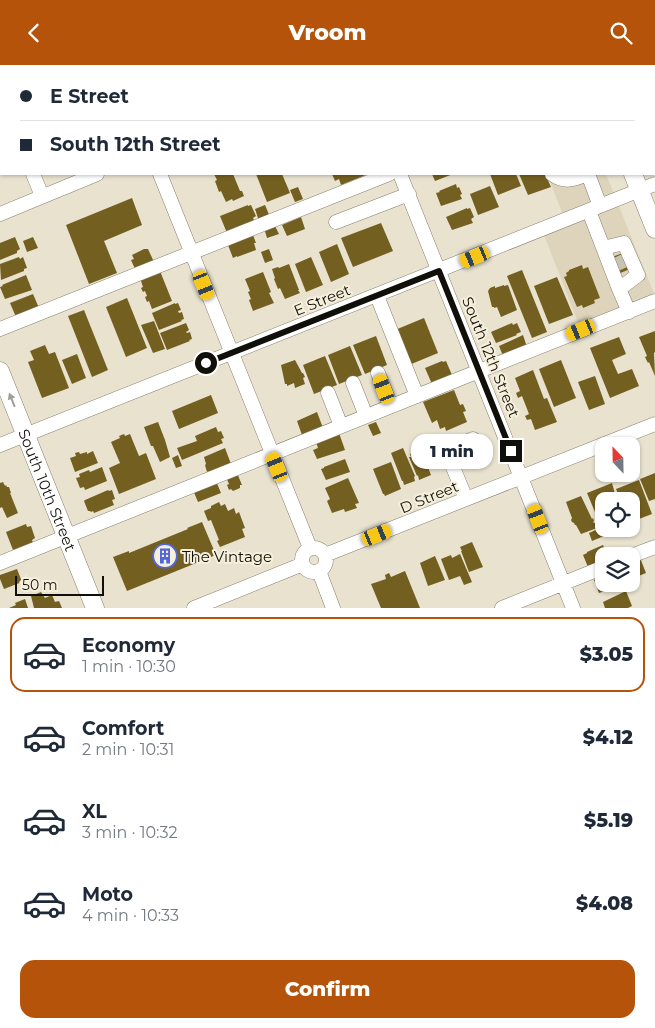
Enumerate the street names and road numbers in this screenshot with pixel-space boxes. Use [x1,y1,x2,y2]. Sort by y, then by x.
street label: E Street [291,280,353,320]
street label: South 12th Street [458,294,524,420]
street label: South 10th Street [15,426,81,554]
street label: D Street [397,477,461,517]

